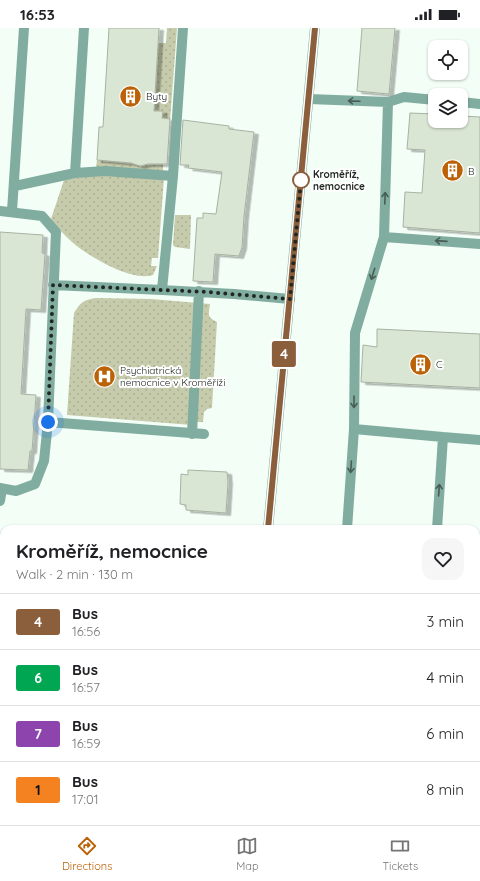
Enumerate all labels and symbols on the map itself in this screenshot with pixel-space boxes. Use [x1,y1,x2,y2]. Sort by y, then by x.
building icon: Byty [117,83,143,109]
place label: Byty [146,90,167,103]
one-way arrow [348,97,361,104]
building icon: B [439,158,465,184]
place label: B [468,165,475,178]
place label: Kroměříž, nemocnice [313,168,365,193]
marker: Kroměříž, nemocnice [292,171,310,189]
one-way arrow [381,192,389,205]
one-way arrow [435,237,448,244]
one-way arrow [369,268,376,281]
line badge: 4 [271,341,297,367]
building icon: C [408,351,434,377]
place label: C [436,358,443,371]
hospital icon: Psychiatrická nemocnice v Kroměříži [91,363,117,389]
place label: Psychiatrická nemocnice v Kroměříži [120,364,225,389]
one-way arrow [350,395,358,408]
your location [38,412,58,432]
one-way arrow [347,460,354,473]
one-way arrow [436,484,443,497]

